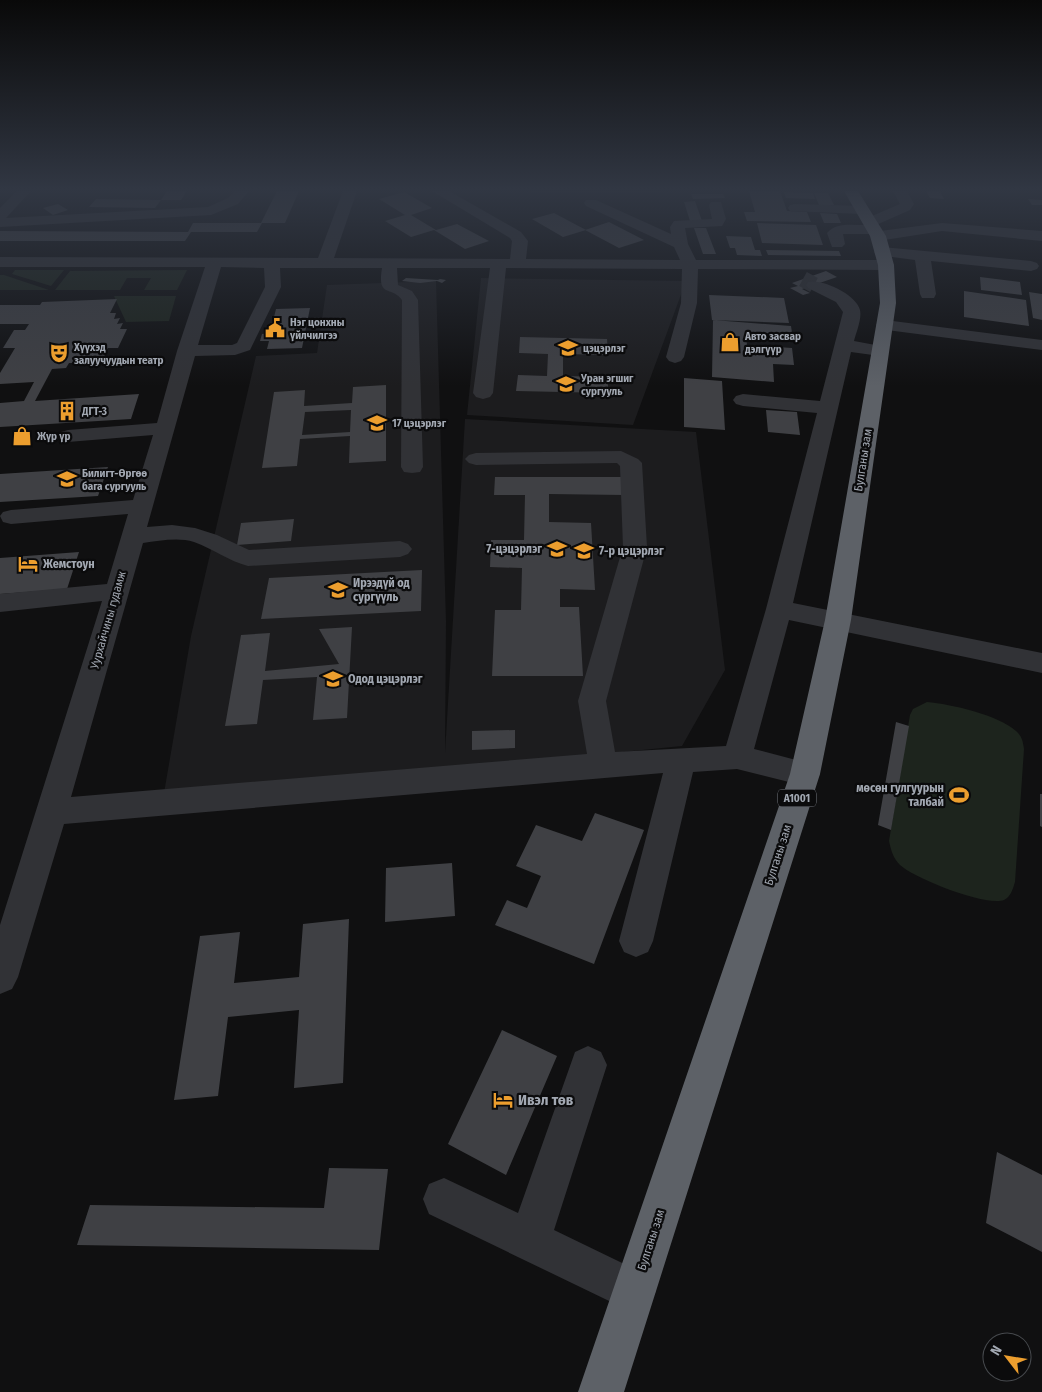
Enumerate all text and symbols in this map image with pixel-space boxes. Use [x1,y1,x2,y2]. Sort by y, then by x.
place label: Нэг цонхны үйлчилгээ [289,316,345,342]
public building icon: Нэг цонхны үйлчилгээ [264,317,286,339]
place label: Авто засвар дэлгүүр [744,330,801,356]
shop icon: Авто засвар дэлгүүр [719,331,741,353]
school or university icon: цэцэрлэг [557,337,579,359]
place label: Хүүхэд залуучуудын театр [73,341,164,367]
theatre icon: Хүүхэд залуучуудын театр [48,342,70,364]
place label: цэцэрлэг [583,342,626,355]
place label: Уран эгшиг сургууль [580,372,634,398]
school or university icon: Уран эгшиг сургууль [555,373,577,395]
building icon: ДГТ-3 [56,400,78,422]
place label: ДГТ-3 [81,405,107,418]
school or university icon: 17 цэцэрлэг [366,412,388,434]
place label: 17 цэцэрлэг [392,417,447,430]
shop icon: Жүр үр [11,425,33,447]
street label: Булганы зам [851,428,875,492]
place label: Жүр үр [36,430,70,443]
place label: Билигт-Өргөө бага сургууль [82,467,147,493]
school or university icon: Билигт-Өргөө бага сургууль [56,468,78,490]
school or university icon: 7-цэцэрлэг [546,538,568,560]
school or university icon: 7-р цэцэрлэг [573,540,595,562]
place label: 7-цэцэрлэг [486,542,542,556]
place label: 7-р цэцэрлэг [599,544,664,558]
hotel icon: Жемстоун [17,553,39,575]
place label: Жемстоун [42,557,95,571]
street label: Уурхайчины гудамж [87,569,129,671]
place label: Ирээдүй од сургүүль [353,576,410,604]
school or university icon: Ирээдүй од сургүүль [327,579,349,601]
school or university icon: Одод цэцэрлэг [322,668,344,690]
place label: Одод цэцэрлэг [348,672,423,686]
place label: мөсөн гулгуурын талбай [856,781,944,809]
sports icon: мөсөн гулгуурын талбай [948,784,970,806]
road number: A1001 [778,790,816,806]
street label: Булганы зам [762,823,794,887]
hotel icon: Ивэл төв [492,1089,514,1111]
place label: Ивэл төв [518,1091,574,1109]
street label: Булганы зам [635,1208,667,1272]
north arrow [982,1332,1032,1382]
text: N [987,1343,1006,1359]

